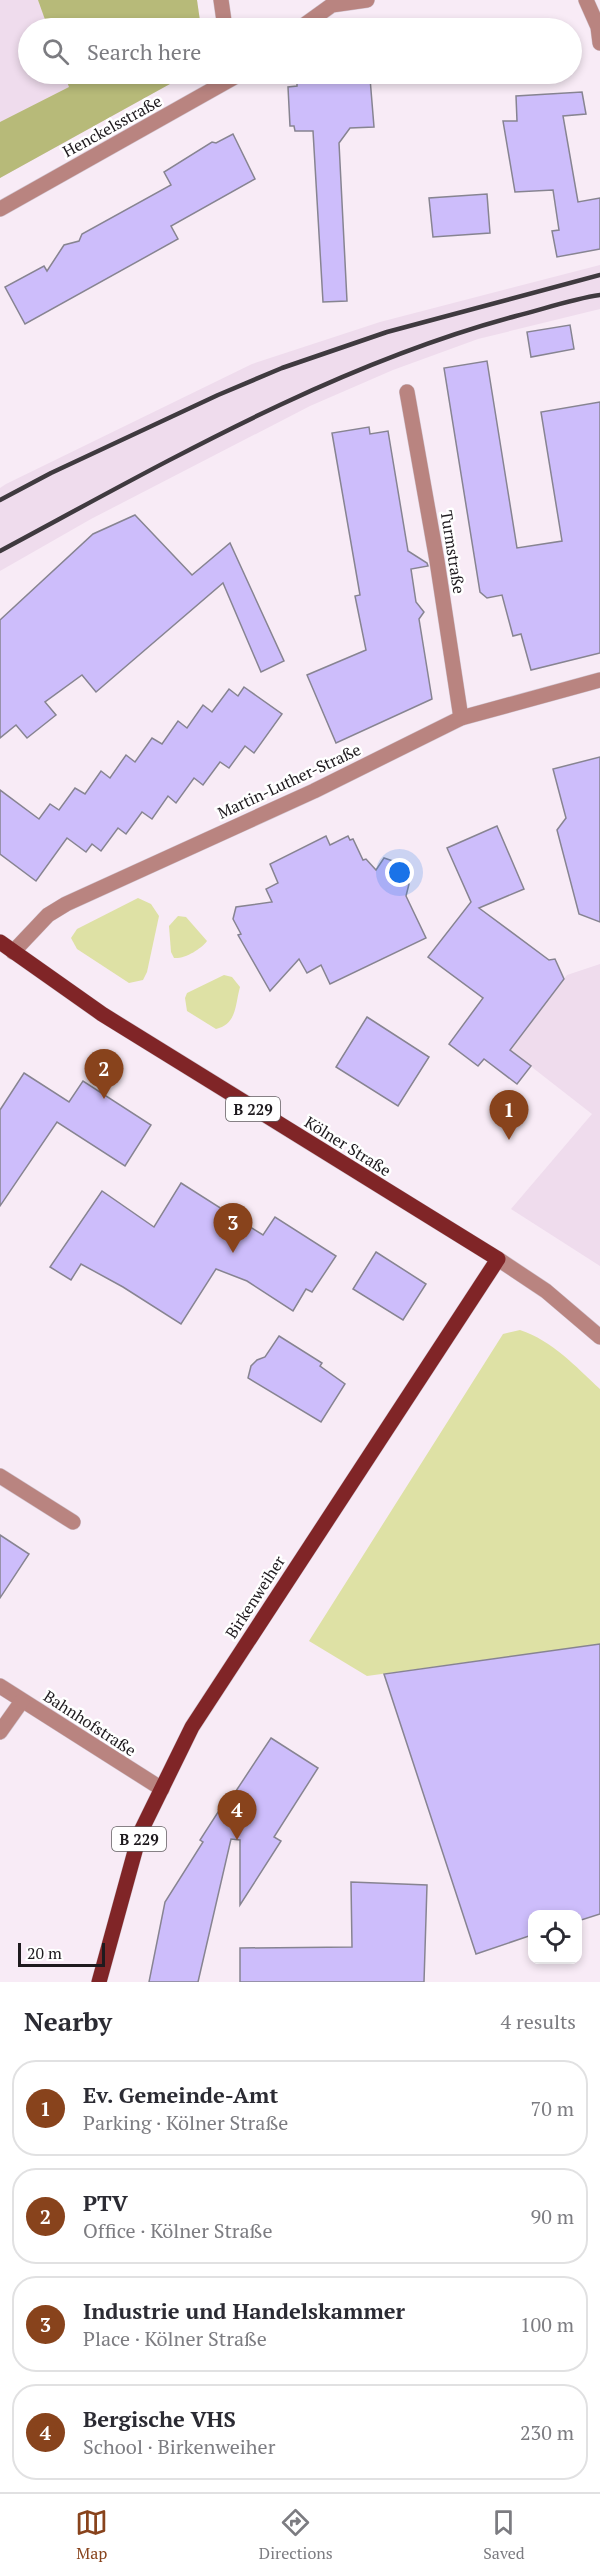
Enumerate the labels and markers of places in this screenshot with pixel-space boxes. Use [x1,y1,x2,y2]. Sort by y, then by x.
pin: 2 [84,1050,124,1099]
pin: 1 [490,1090,528,1140]
pin: 3 [214,1204,252,1253]
pin: 4 [218,1790,256,1840]

